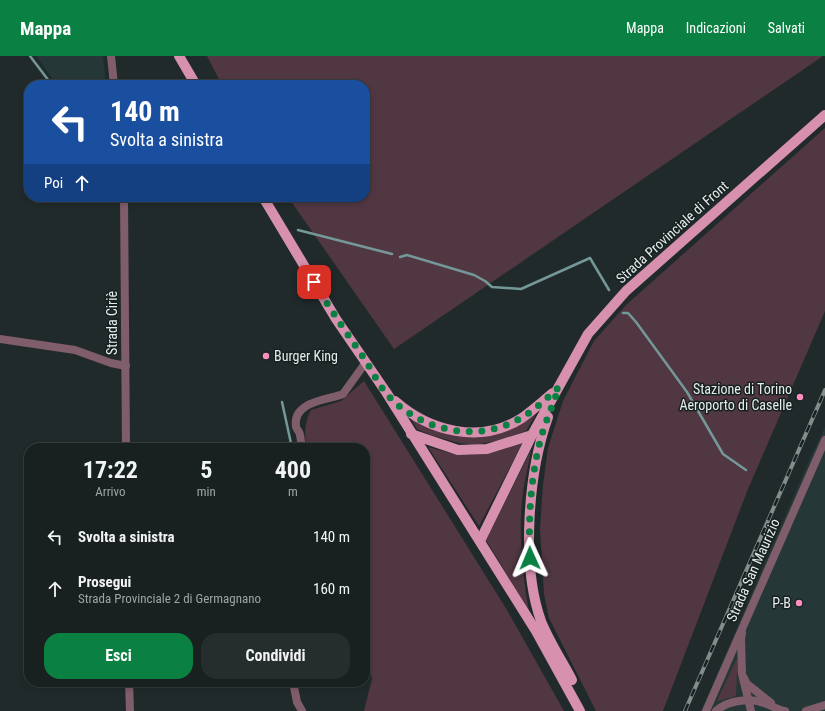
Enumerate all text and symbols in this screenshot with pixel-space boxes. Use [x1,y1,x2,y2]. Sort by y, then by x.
text: Mappa [20,17,71,40]
text: Mappa [626,20,664,36]
text: Indicazioni [686,20,746,36]
text: Salvati [768,20,805,36]
text: 140 m [110,95,180,128]
icon: left [44,96,96,148]
text: Svolta a sinistra [110,129,223,150]
icon: ahead [71,172,93,194]
text: Poi [44,174,63,192]
street label: Strada Provinciale di Front [613,177,731,287]
pin [297,265,331,299]
icon: arrive [303,271,325,293]
street label: Strada Ciriè [104,290,120,355]
place label: Burger King [274,348,338,364]
marker: Burger King [261,351,271,361]
place label: Stazione di Torino Aeroporto di Caselle [679,381,792,413]
marker: Stazione di Torino Aeroporto di Caselle [795,392,805,402]
text: 17:22 [83,456,138,484]
text: 5 [200,456,212,484]
text: 400 [275,456,311,484]
text: Arrivo [95,484,126,499]
text: min [197,484,216,499]
text: m [288,484,298,499]
street label: Strada San Maurizio [723,516,783,624]
icon: left [44,526,66,548]
text: Svolta a sinistra [78,528,175,546]
text: 140 m [313,528,350,546]
position arrow [509,537,551,579]
text: Prosegui [78,573,131,591]
icon: ahead [44,578,66,600]
text: 160 m [313,580,350,598]
text: Strada Provinciale 2 di Germagnano [78,591,261,606]
place label: P-B [772,595,791,611]
marker: P-B [794,598,804,608]
button: Esci [44,633,193,679]
button: Condividi [201,633,350,679]

